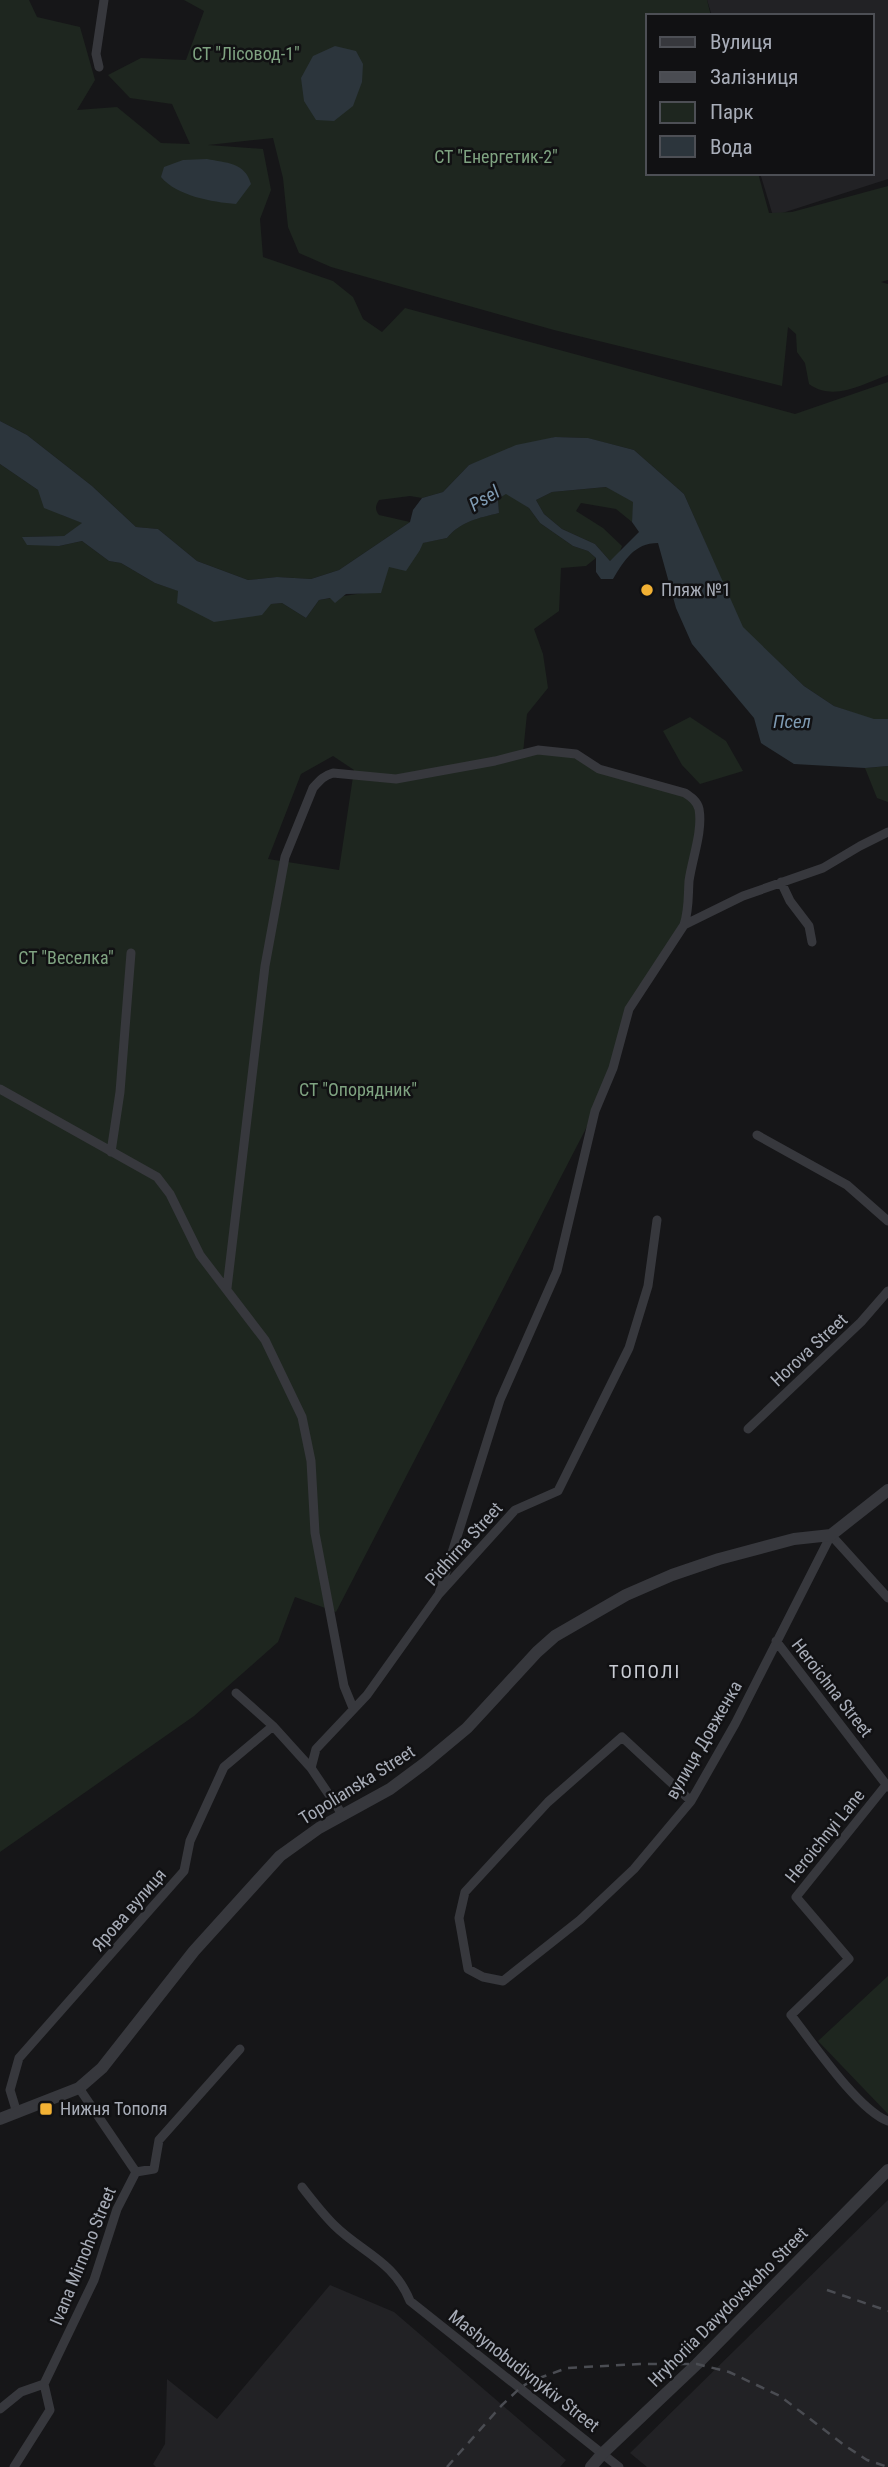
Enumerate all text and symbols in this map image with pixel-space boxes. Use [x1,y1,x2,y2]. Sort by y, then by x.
legend [646,14,874,175]
text: Вулиця [710,30,772,54]
park label: СТ "Лісовод-1" [192,43,300,64]
text: Залізниця [710,65,799,89]
text: Парк [710,100,754,124]
text: Вода [710,135,753,159]
park label: СТ "Енергетик-2" [434,146,558,167]
water label: Psel [465,480,504,516]
place label: Пляж №1 [661,579,731,600]
marker: Пляж №1 [639,582,655,598]
water label: Псел [773,710,811,733]
park label: СТ "Веселка" [18,947,114,968]
park label: СТ "Опорядник" [299,1079,417,1100]
street label: Horova Street [766,1309,851,1390]
street label: Pidhirna Street [421,1498,507,1590]
street label: Heroichna Street [788,1634,877,1741]
district label: ТОПОЛІ [609,1660,681,1683]
street label: вулиця Довженка [661,1677,746,1803]
street label: Topolianska Street [295,1741,418,1829]
street label: Heroichnyi Lane [781,1785,869,1887]
street label: Ярова вулиця [87,1864,170,1955]
place label: Нижня Тополя [60,2098,167,2119]
marker: Нижня Тополя [38,2101,54,2117]
street label: Ivana Mirnoho Street [45,2184,120,2328]
street label: Hryhoriia Davydovskoho Street [643,2222,812,2391]
street label: Mashynobudivnykiv Street [445,2305,604,2436]

